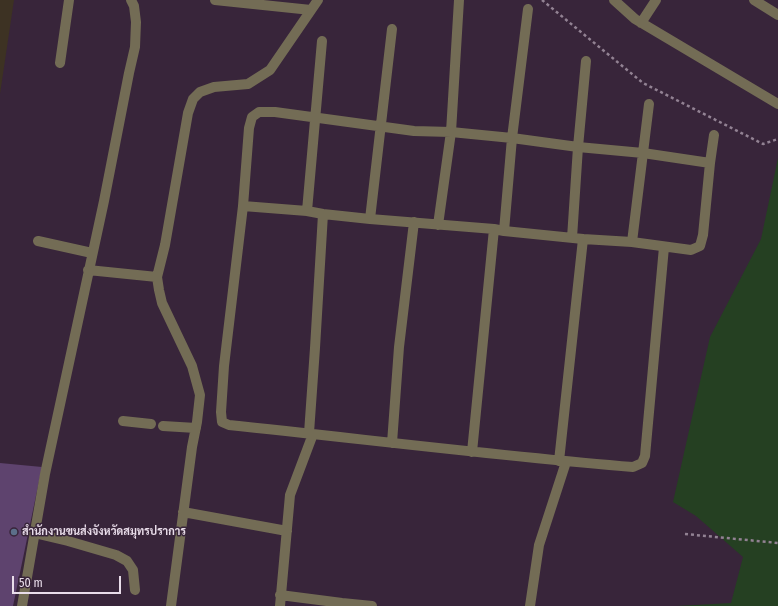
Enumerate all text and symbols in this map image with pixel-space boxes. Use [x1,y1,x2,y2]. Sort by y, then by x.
place label: สำนักงานขนส่งจังหวัดสมุทรปราการ [22,525,186,539]
marker: สำนักงานขนส่งจังหวัดสมุทรปราการ [9,527,19,537]
scale bar [14,568,123,594]
text: 50 m [19,576,43,590]

